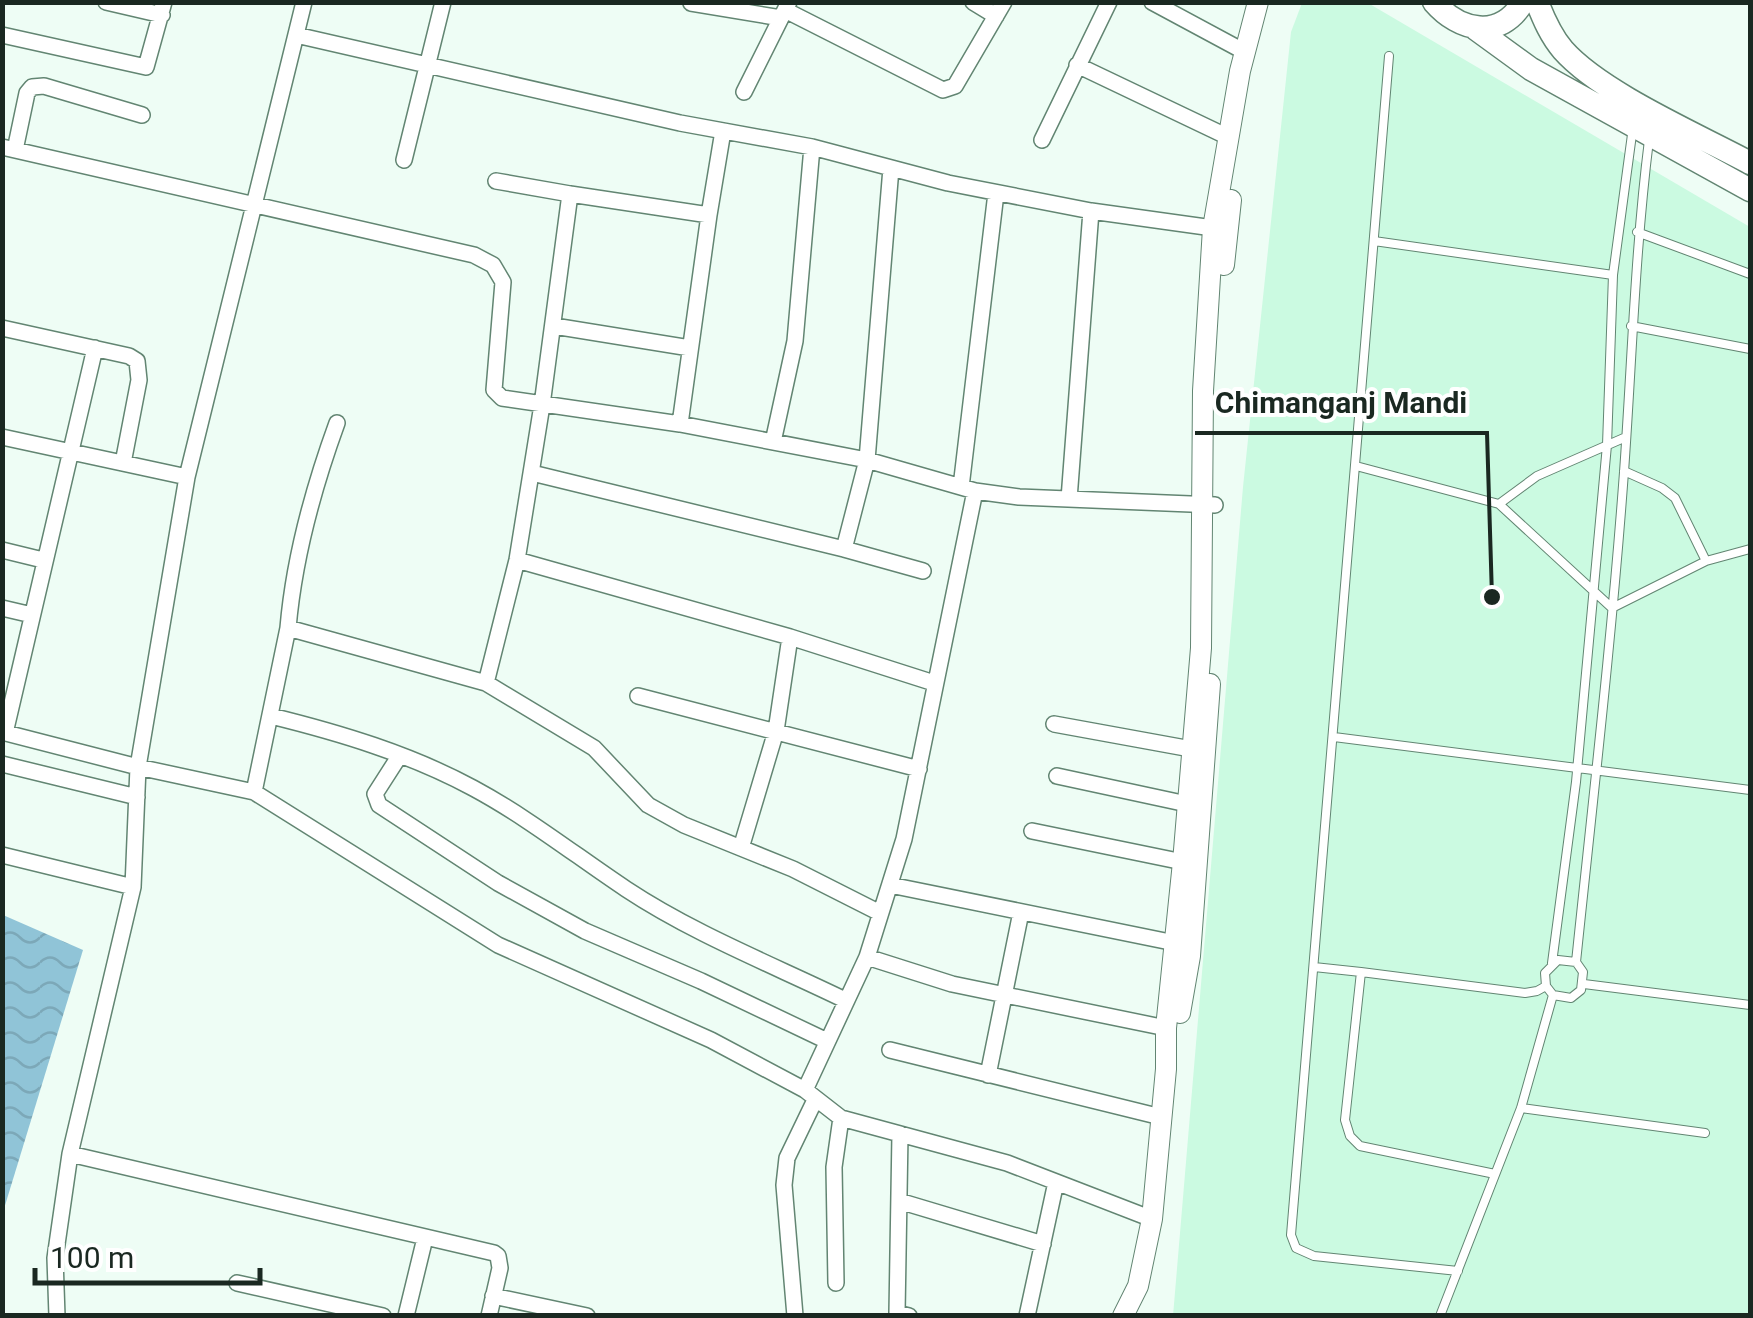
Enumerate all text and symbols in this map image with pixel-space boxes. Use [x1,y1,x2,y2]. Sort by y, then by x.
callout: Chimanganj Mandi [1195,373,1487,433]
text: Chimanganj Mandi [1215,385,1467,420]
scale bar [35,1223,260,1285]
text: 100 m [50,1240,134,1275]

